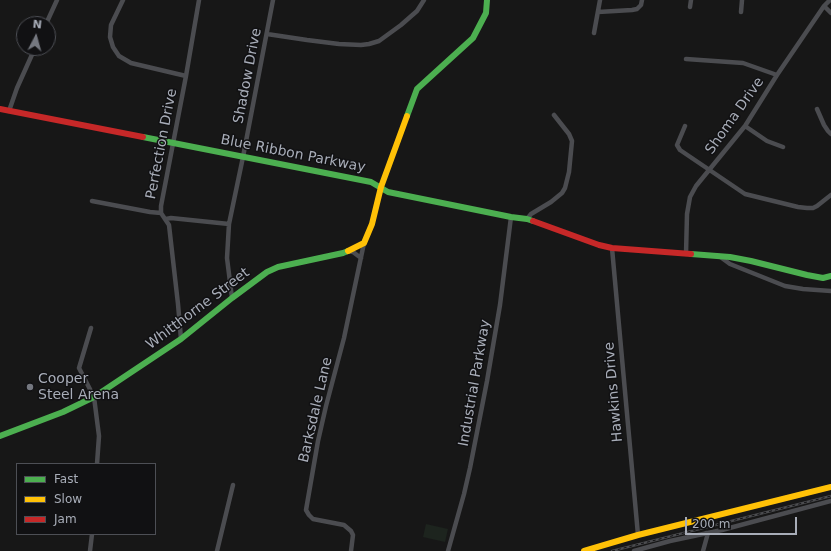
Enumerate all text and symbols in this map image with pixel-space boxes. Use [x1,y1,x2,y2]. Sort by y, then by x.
north arrow [16,16,56,56]
text: N [32,18,42,32]
street label: Shadow Drive [230,27,266,125]
street label: Shoma Drive [702,74,768,158]
street label: Perfection Drive [143,87,181,201]
street label: Blue Ribbon Parkway [219,132,367,176]
street label: Whitthorne Street [143,265,253,353]
street label: Industrial Parkway [456,318,494,448]
street label: Hawkins Drive [601,341,627,443]
street label: Barksdale Lane [296,356,336,464]
place label: Cooper Steel Arena [38,371,119,404]
marker: Cooper Steel Arena [25,382,35,392]
legend [16,463,156,535]
text: Fast [54,472,78,486]
text: Slow [54,492,82,506]
scale bar [687,509,799,535]
text: Jam [54,512,77,526]
text: 200 m [692,517,730,531]

